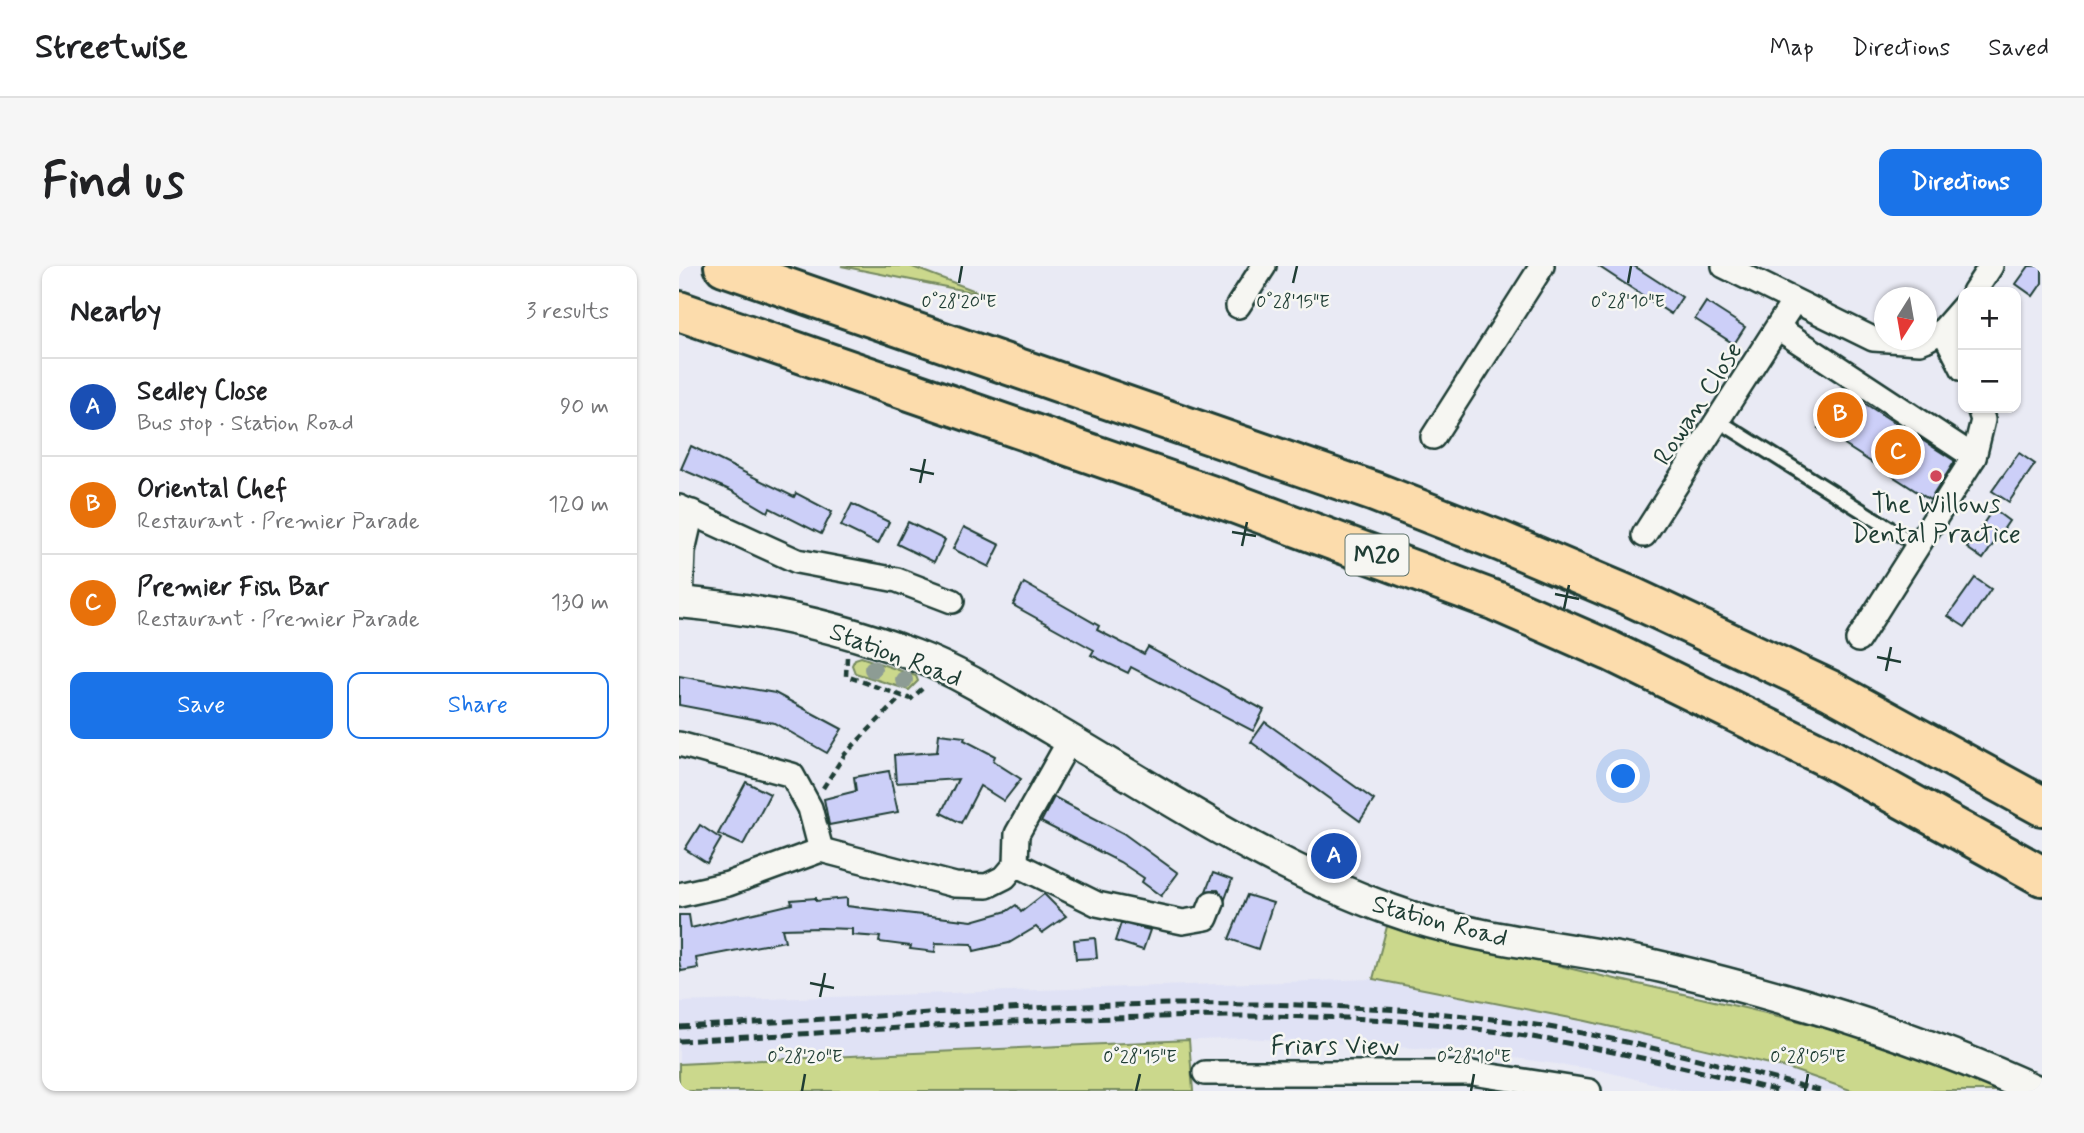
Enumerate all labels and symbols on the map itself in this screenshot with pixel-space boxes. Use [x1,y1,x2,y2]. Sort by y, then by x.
north arrow [1874,287,1937,350]
text: 0°28'20"E [922,290,996,314]
text: 0°28'15"E [1256,290,1330,314]
text: 0°28'10"E [1591,290,1665,314]
street label: Rowan Close [1646,336,1751,473]
pin: B [1817,389,1863,441]
pin: C [1875,426,1921,478]
marker: The Willows Dental Practice [1928,468,1944,484]
place label: The Willows Dental Practice [1851,488,2021,552]
road number: M20 [1345,534,1409,576]
street label: Station Road [824,615,966,697]
your location [1606,759,1640,793]
pin: A [1311,830,1357,882]
street label: Station Road [1368,888,1511,956]
street label: Friars View [1271,1030,1399,1064]
text: 0°28'20"E [768,1045,842,1069]
text: 0°28'15"E [1103,1045,1177,1069]
text: 0°28'10"E [1437,1045,1511,1069]
text: 0°28'05"E [1770,1045,1846,1069]

